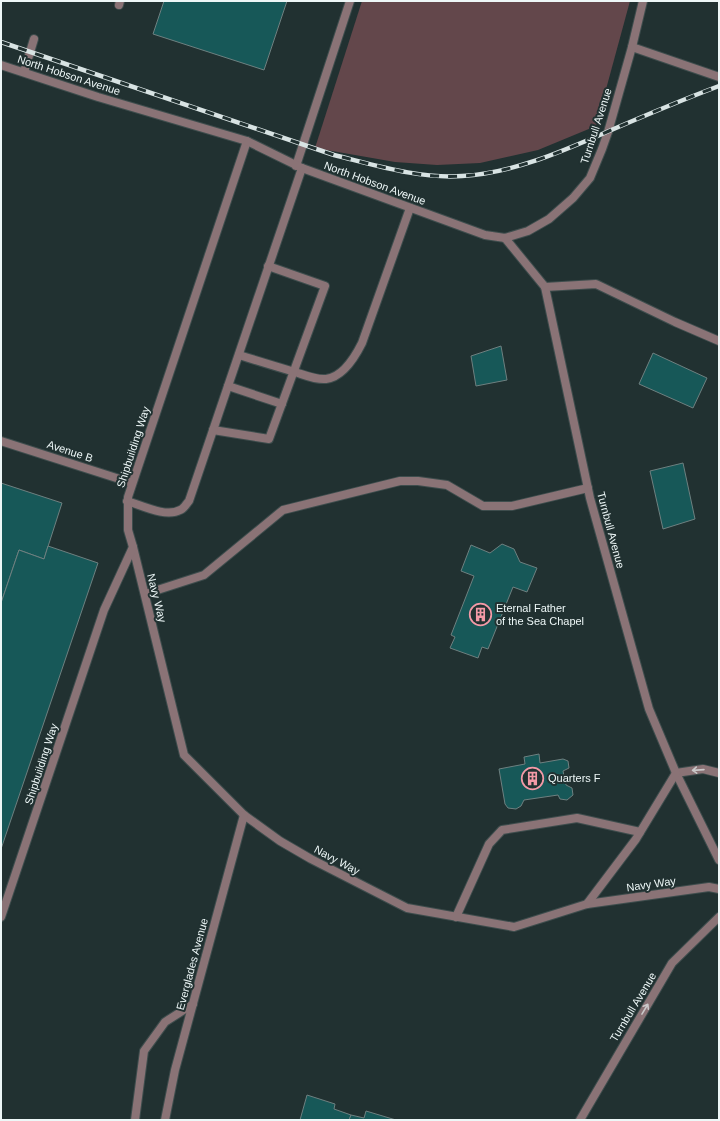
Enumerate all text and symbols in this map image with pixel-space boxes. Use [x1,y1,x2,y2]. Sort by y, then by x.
street label: North Hobson Avenue [16,53,122,97]
street label: Turnbull Avenue [578,87,614,165]
street label: North Hobson Avenue [322,159,428,207]
street label: Shipbuilding Way [114,404,152,489]
street label: Avenue B [46,438,94,464]
street label: Turnbull Avenue [595,490,627,570]
street label: Navy Way [145,572,169,624]
building icon: Eternal Father of the Sea Chapel [468,601,494,627]
place label: Eternal Father of the Sea Chapel [496,602,584,627]
street label: Shipbuilding Way [22,721,60,806]
building icon: Quarters F [520,765,546,791]
one-way arrow [692,767,705,774]
place label: Quarters F [548,772,601,784]
street label: Navy Way [312,843,362,877]
street label: Navy Way [626,875,677,893]
street label: Everglades Avenue [174,917,210,1011]
street label: Turnbull Avenue [608,970,658,1044]
one-way arrow [641,1003,649,1015]

